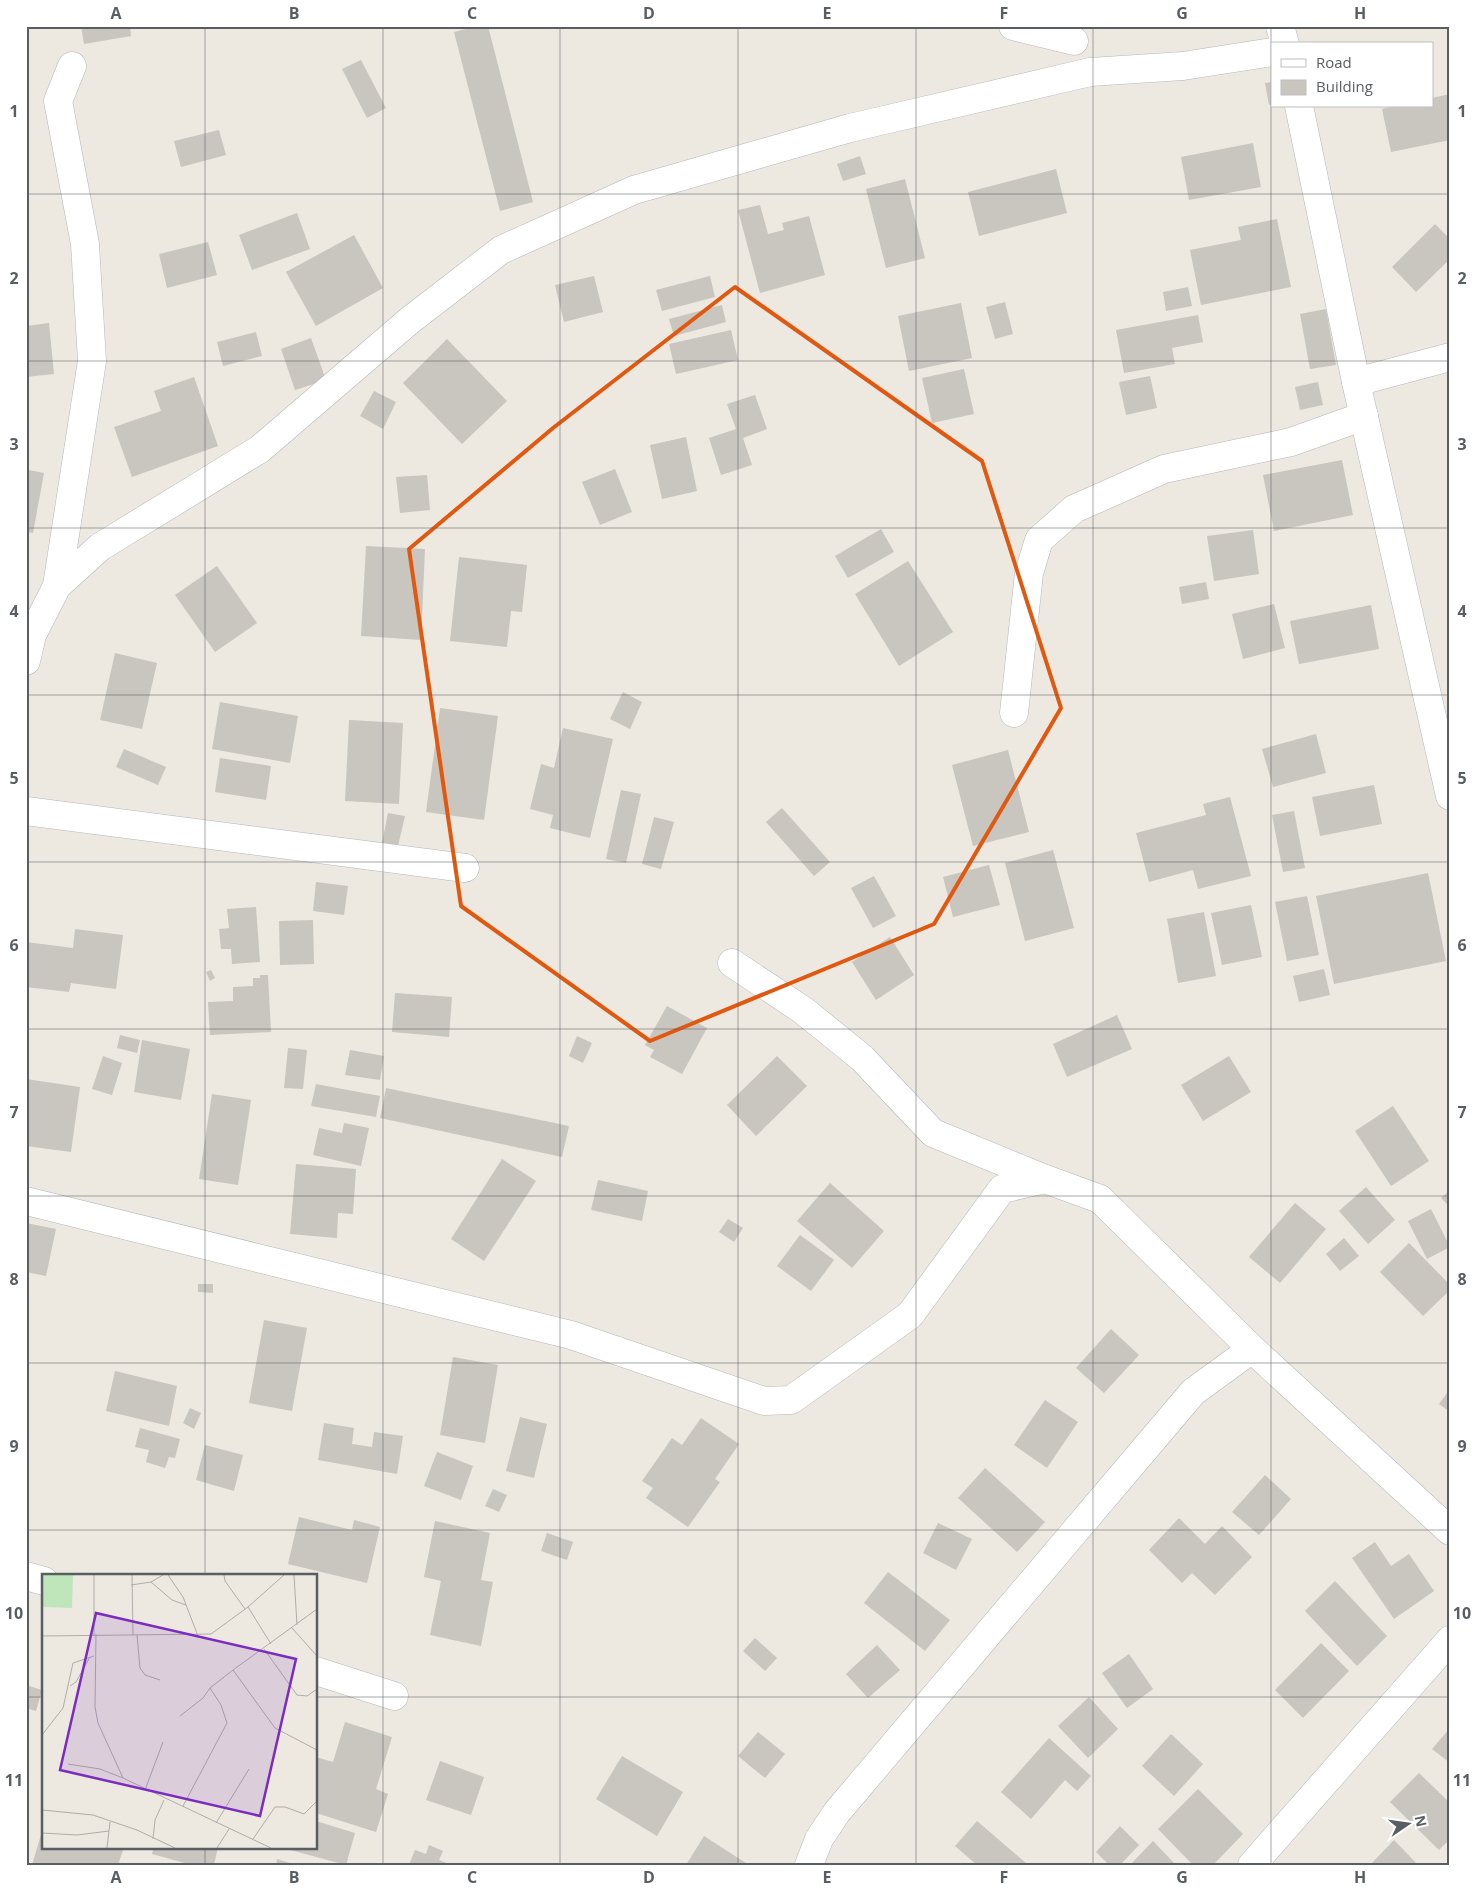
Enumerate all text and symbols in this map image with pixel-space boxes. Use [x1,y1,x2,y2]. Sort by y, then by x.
text: A [110,2,122,24]
text: B [289,2,299,24]
text: C [467,2,477,24]
text: D [643,2,655,24]
text: E [823,2,832,24]
text: F [1000,2,1008,24]
text: G [1176,2,1188,24]
text: H [1354,2,1366,24]
legend [1271,42,1434,108]
text: Road [1316,52,1352,72]
text: Building [1316,76,1373,96]
text: 1 [9,100,19,122]
text: 1 [1457,100,1467,122]
text: 2 [9,267,19,289]
text: 2 [1457,267,1467,289]
text: 3 [9,433,19,455]
text: 3 [1457,433,1467,455]
text: 4 [9,600,19,622]
text: 4 [1457,600,1467,622]
text: 5 [9,767,19,789]
text: 5 [1457,767,1467,789]
text: 6 [9,934,19,956]
text: 6 [1457,934,1467,956]
text: 7 [9,1101,19,1123]
text: 7 [1457,1101,1467,1123]
text: 8 [9,1268,19,1290]
text: 8 [1457,1268,1467,1290]
text: 9 [9,1435,19,1457]
text: 9 [1457,1435,1467,1457]
inset map [42,1574,318,1848]
text: 10 [5,1602,23,1624]
text: 10 [1453,1602,1471,1624]
text: 11 [5,1769,23,1791]
text: 11 [1453,1769,1471,1791]
north arrow [1384,1798,1434,1848]
text: N [1411,1813,1432,1829]
text: A [110,1866,122,1888]
text: B [289,1866,299,1888]
text: C [467,1866,477,1888]
text: D [643,1866,655,1888]
text: E [823,1866,832,1888]
text: F [1000,1866,1008,1888]
text: G [1176,1866,1188,1888]
text: H [1354,1866,1366,1888]

